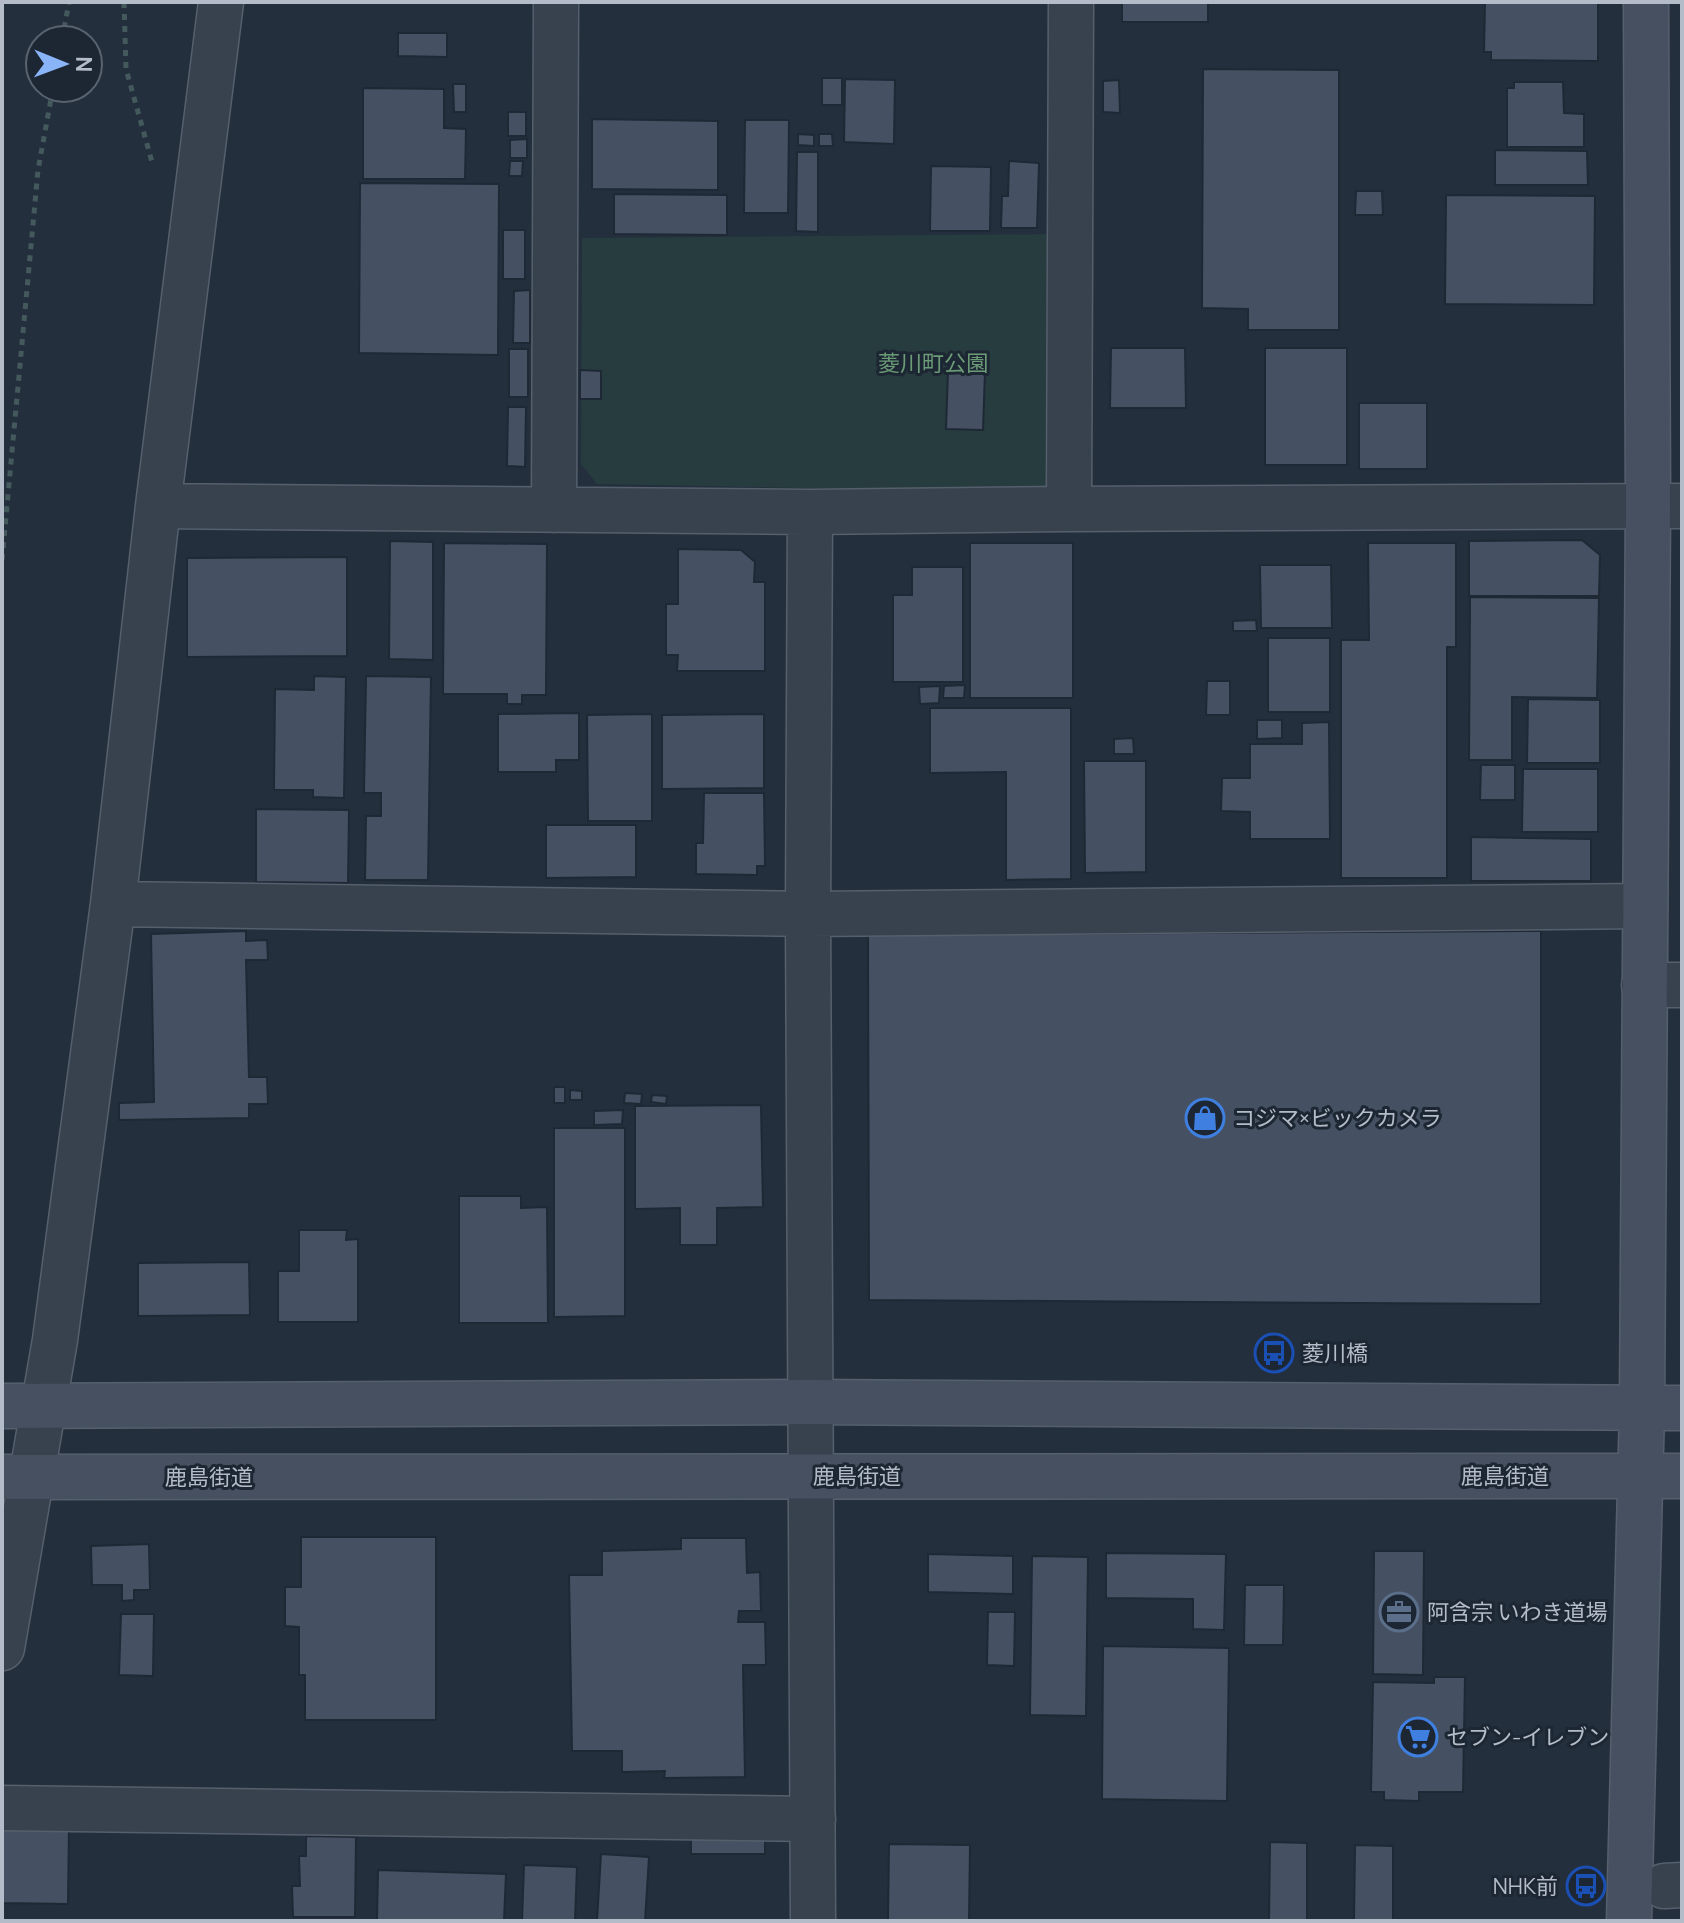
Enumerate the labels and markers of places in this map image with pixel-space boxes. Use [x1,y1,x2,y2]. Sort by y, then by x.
shop icon: コジマ×ビックカメラ [1184,1097,1226,1139]
place label: コジマ×ビックカメラ [1233,1103,1442,1133]
bus stop icon: 菱川橋 [1253,1332,1295,1374]
place label: 菱川橋 [1302,1338,1368,1368]
office icon: 阿含宗 いわき道場 [1378,1591,1420,1633]
place label: 阿含宗 いわき道場 [1427,1597,1607,1627]
supermarket icon: セブン-イレブン [1397,1716,1439,1758]
place label: セブン-イレブン [1446,1722,1609,1752]
bus stop icon: NHK前 [1565,1865,1607,1907]
place label: NHK前 [1493,1871,1558,1901]

